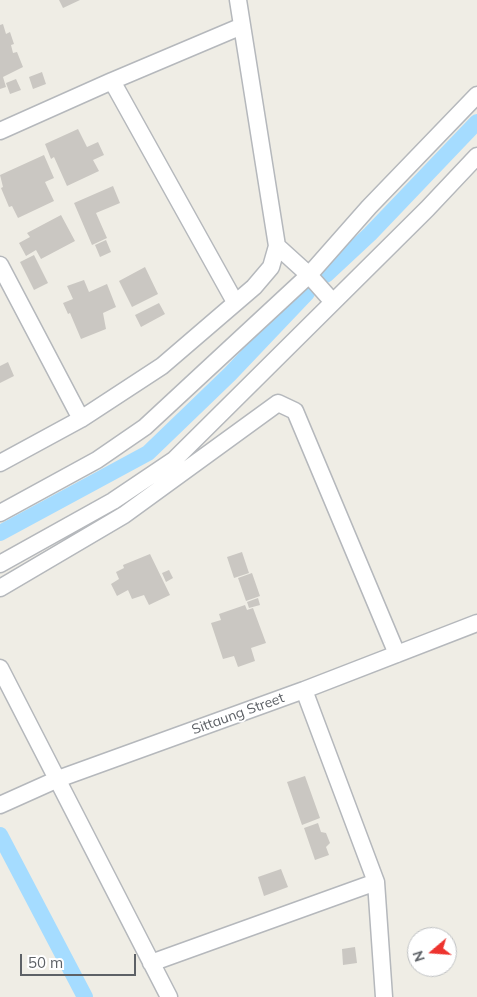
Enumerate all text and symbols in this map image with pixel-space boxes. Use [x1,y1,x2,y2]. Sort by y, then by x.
street label: Sittaung Street [189,689,287,739]
north arrow [407,927,457,977]
scale bar [22,944,139,976]
text: N [408,949,429,964]
text: 50 m [28,953,63,972]

